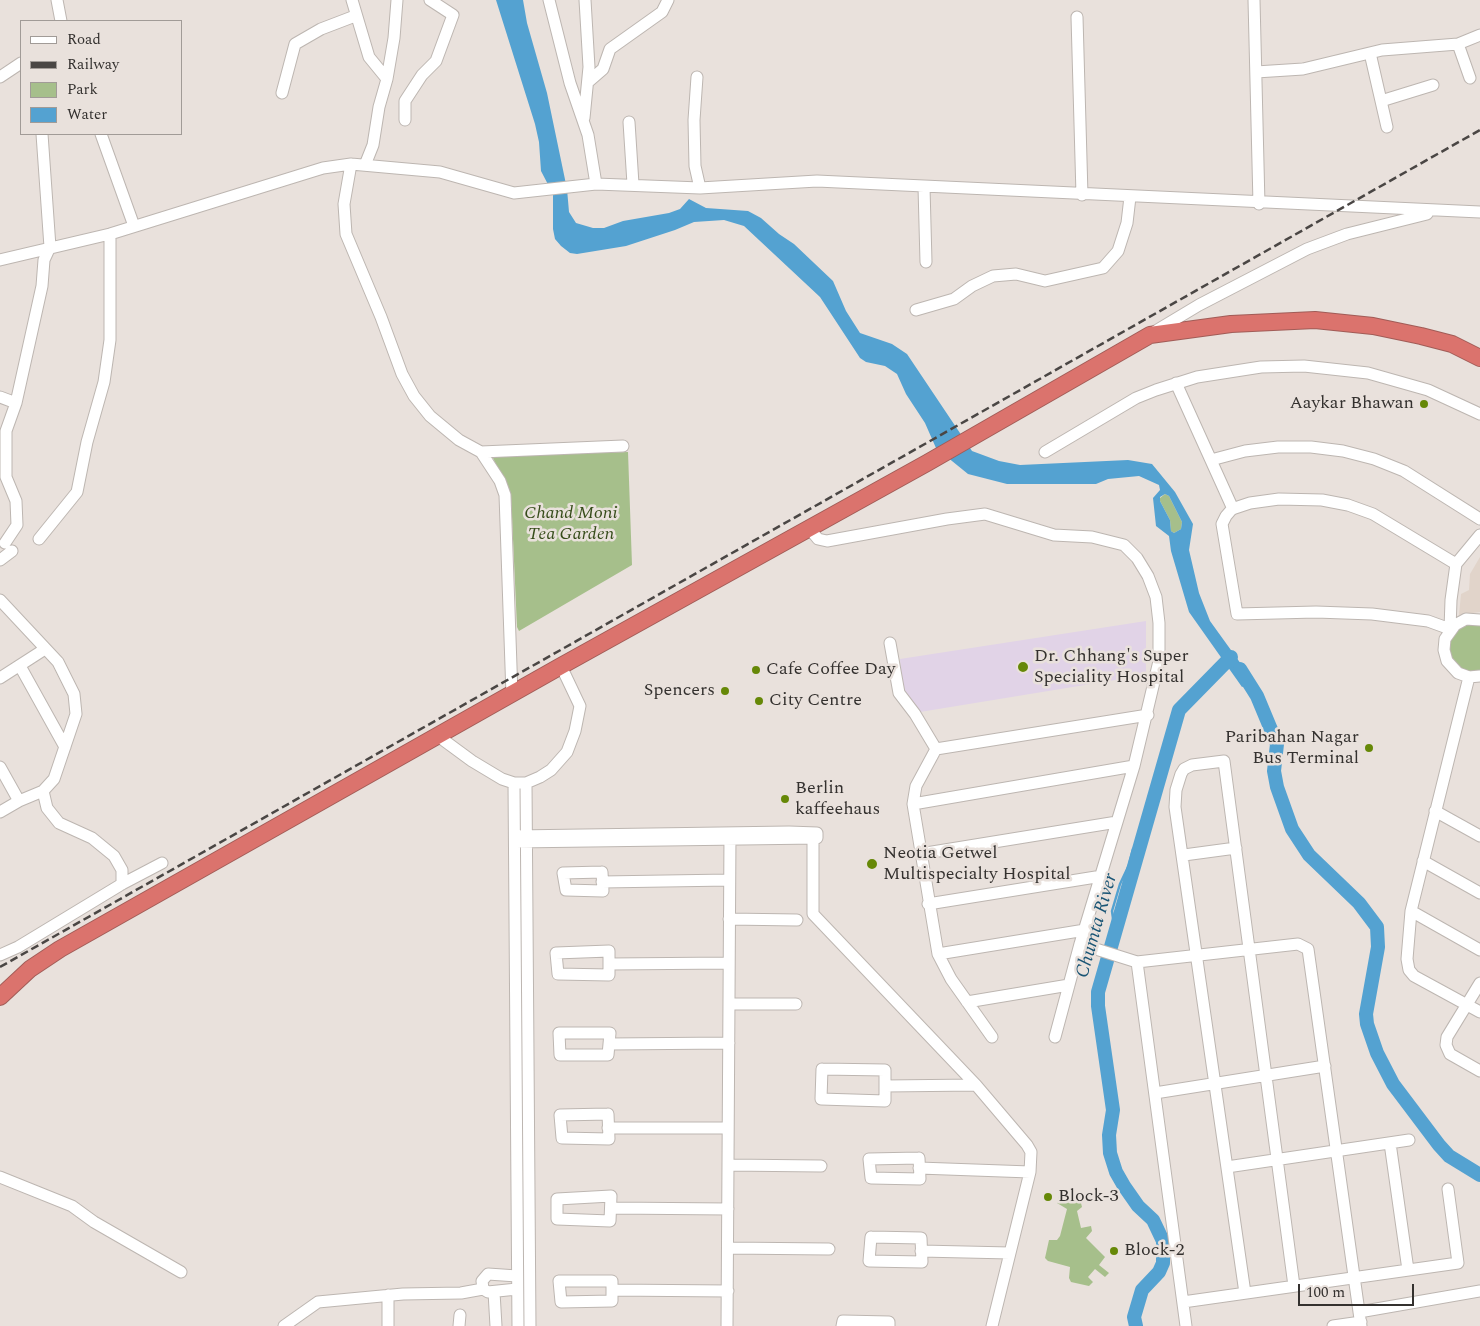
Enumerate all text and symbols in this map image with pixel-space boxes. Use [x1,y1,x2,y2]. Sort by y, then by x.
legend [20,20,182,135]
text: Road [67,28,101,51]
text: Railway [67,53,119,76]
text: Park [67,78,98,101]
text: Water [67,103,107,126]
place label: Aaykar Bhawan [1289,393,1414,415]
marker: Aaykar Bhawan [1418,398,1430,410]
park label: Chand Moni Tea Garden [524,503,618,546]
place label: Dr. Chhang's Super Speciality Hospital [1034,646,1189,689]
place label: Cafe Coffee Day [766,659,895,681]
marker: Dr. Chhang's Super Speciality Hospital [1016,660,1030,674]
marker: Cafe Coffee Day [750,664,762,676]
place label: Spencers [644,680,715,702]
marker: Spencers [719,685,731,697]
place label: City Centre [769,690,862,712]
marker: City Centre [753,695,765,707]
place label: Paribahan Nagar Bus Terminal [1225,727,1359,770]
marker: Paribahan Nagar Bus Terminal [1363,742,1375,754]
place label: Berlin kaffeehaus [795,778,880,821]
marker: Berlin kaffeehaus [779,793,791,805]
place label: Neotia Getwel Multispecialty Hospital [883,843,1071,886]
marker: Neotia Getwel Multispecialty Hospital [865,857,879,871]
water label: Chumta River [1072,871,1124,981]
place label: Block-3 [1058,1186,1118,1208]
marker: Block-3 [1042,1191,1054,1203]
place label: Block-2 [1124,1240,1184,1262]
marker: Block-2 [1108,1245,1120,1257]
scale bar [1300,1274,1416,1306]
text: 100 m [1306,1281,1345,1304]

